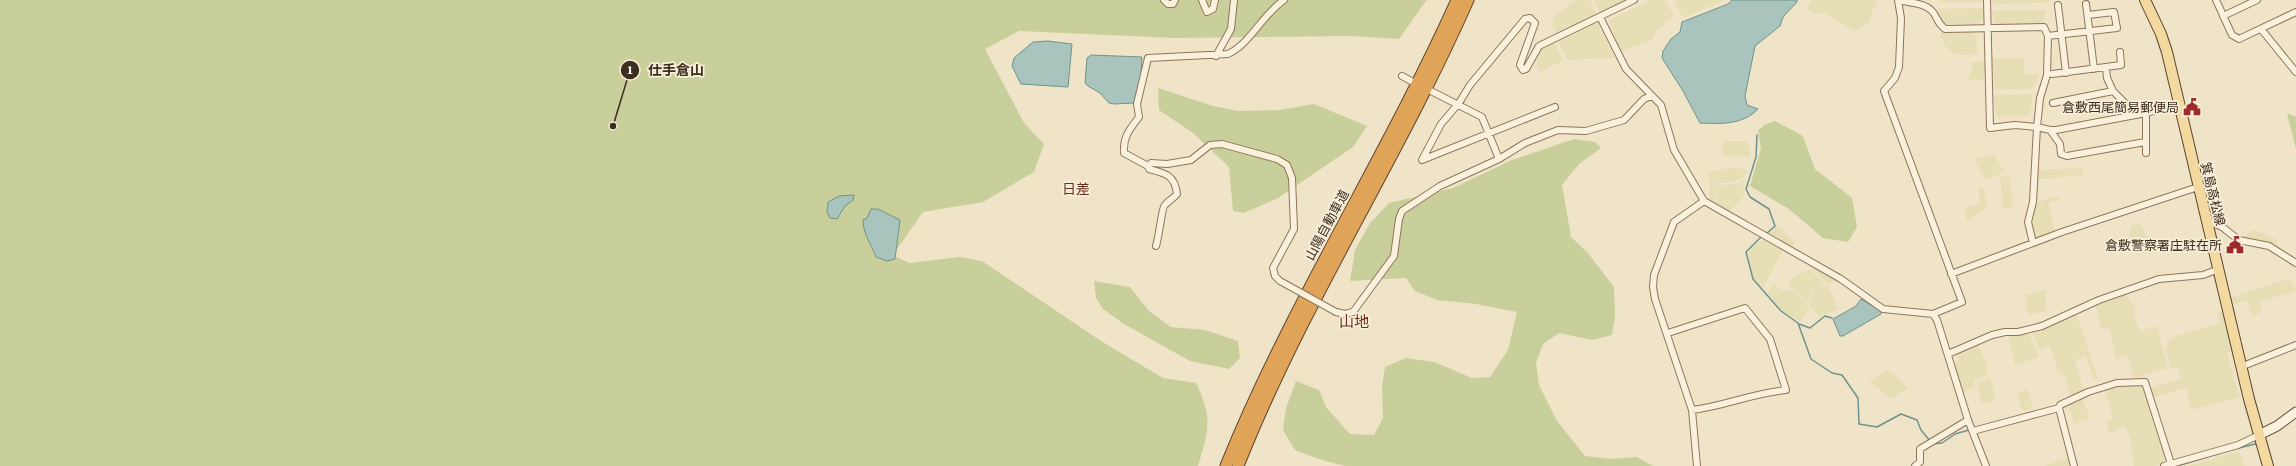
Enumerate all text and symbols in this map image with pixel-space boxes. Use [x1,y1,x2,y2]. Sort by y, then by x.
callout: 仕手倉山 [620,57,712,83]
text: 仕手倉山 [648,60,704,80]
text: 1 [627,62,633,78]
public building icon: 倉敷西尾簡易郵便局 [2182,97,2202,117]
place label: 倉敷西尾簡易郵便局 [2062,99,2179,116]
street label: 箕島高松線 [2197,160,2229,228]
district label: 日差 [1062,179,1090,199]
street label: 山陽自動車道 [1301,187,1353,263]
public building icon: 倉敷警察署庄駐在所 [2225,235,2245,255]
place label: 倉敷警察署庄駐在所 [2105,237,2222,254]
district label: 山地 [1339,311,1369,332]

